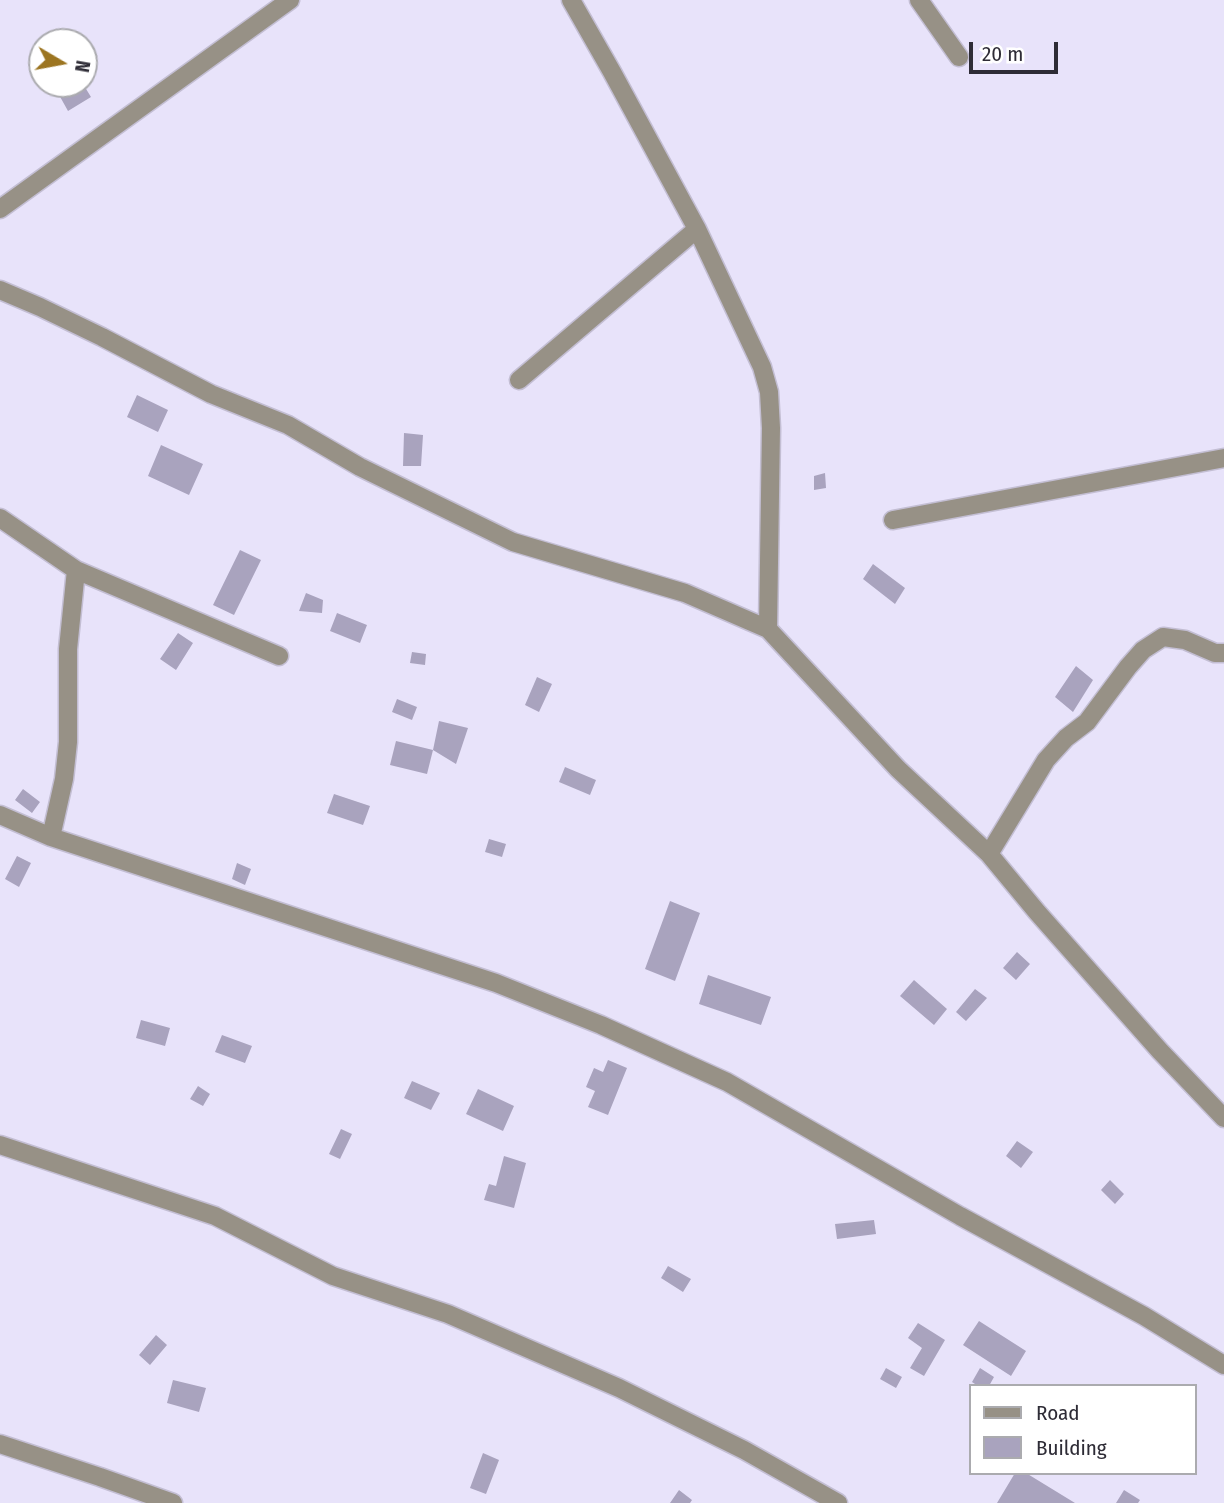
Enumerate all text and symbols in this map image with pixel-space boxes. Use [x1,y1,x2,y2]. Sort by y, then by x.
north arrow [28,28,98,98]
scale bar [972,28,1061,72]
text: 20 m [982,41,1023,67]
text: N [70,59,95,74]
legend [968,1384,1196,1475]
text: Road [1036,1400,1080,1426]
text: Building [1036,1435,1107,1461]

